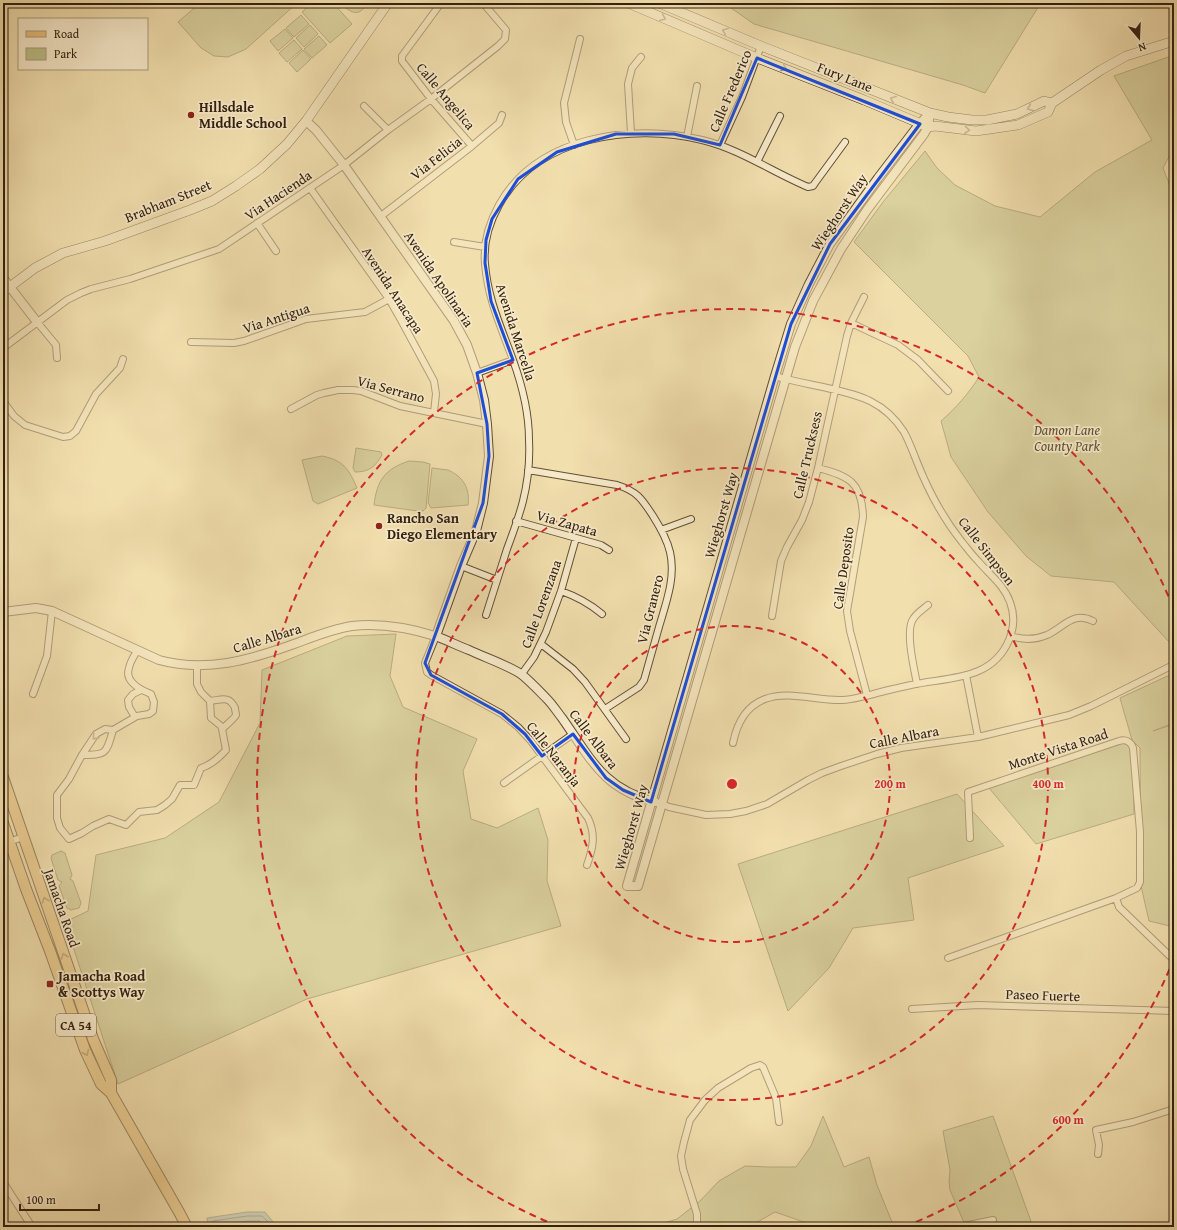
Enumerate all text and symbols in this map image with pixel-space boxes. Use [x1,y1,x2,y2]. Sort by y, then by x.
one-way arrow [660,14,667,22]
legend [18,18,148,70]
north arrow [1119,18,1159,58]
text: Road [54,25,80,42]
one-way arrow [722,28,730,36]
text: N [1136,39,1148,56]
text: Park [54,45,78,62]
street label: Calle Frederico [704,47,756,135]
street label: Fury Lane [814,57,876,97]
street label: Calle Angelica [412,58,480,134]
one-way arrow [779,63,787,71]
one-way arrow [890,96,898,104]
place label: Hillsdale Middle School [199,97,288,133]
one-way arrow [1026,103,1034,111]
marker: Hillsdale Middle School [186,110,196,120]
one-way arrow [964,125,970,134]
street label: Via Felicia [406,131,466,184]
street label: Via Hacienda [240,165,316,225]
street label: Wieghorst Way [806,170,872,254]
street label: Brabham Street [122,175,214,227]
street label: Avenida Apolinaria [399,227,479,331]
street label: Avenida Anacapa [357,243,429,338]
street label: Avenida Marcella [491,281,541,383]
street label: Via Antigua [240,298,312,338]
street label: Via Serrano [355,370,427,408]
street label: Calle Trucksess [787,409,827,501]
park label: Damon Lane County Park [1033,420,1100,456]
street label: Wieghorst Way [699,470,743,560]
street label: Via Zapata [534,505,600,541]
place label: Rancho San Diego Elementary [387,508,498,544]
street label: Calle Simpson [954,513,1020,590]
marker: Rancho San Diego Elementary [374,521,384,531]
street label: Calle Deposito [827,525,859,611]
street label: Calle Lorenzana [516,557,566,651]
street label: Via Granero [632,572,668,646]
street label: Calle Albara [230,618,304,658]
street label: Calle Albara [565,705,623,773]
street label: Calle Naranja [522,717,586,791]
street label: Calle Albara [868,720,941,754]
street label: Monte Vista Road [1006,723,1111,775]
one-way arrow [92,732,99,740]
text: 200 m [874,775,907,792]
text: 400 m [1032,775,1065,792]
centre of rings [725,777,739,791]
street label: Wieghorst Way [609,782,653,872]
street label: Jamacha Road [39,864,85,950]
one-way arrow [41,897,49,904]
one-way arrow [60,953,69,960]
place label: Jamacha Road & Scottys Way [56,966,146,1002]
marker: Jamacha Road & Scottys Way [45,979,55,989]
street label: Paseo Fuerte [1005,984,1081,1006]
road number: CA 54 [56,1014,96,1036]
one-way arrow [81,1049,89,1057]
text: 600 m [1052,1111,1085,1128]
scale bar [20,1186,99,1212]
text: 100 m [26,1191,56,1208]

